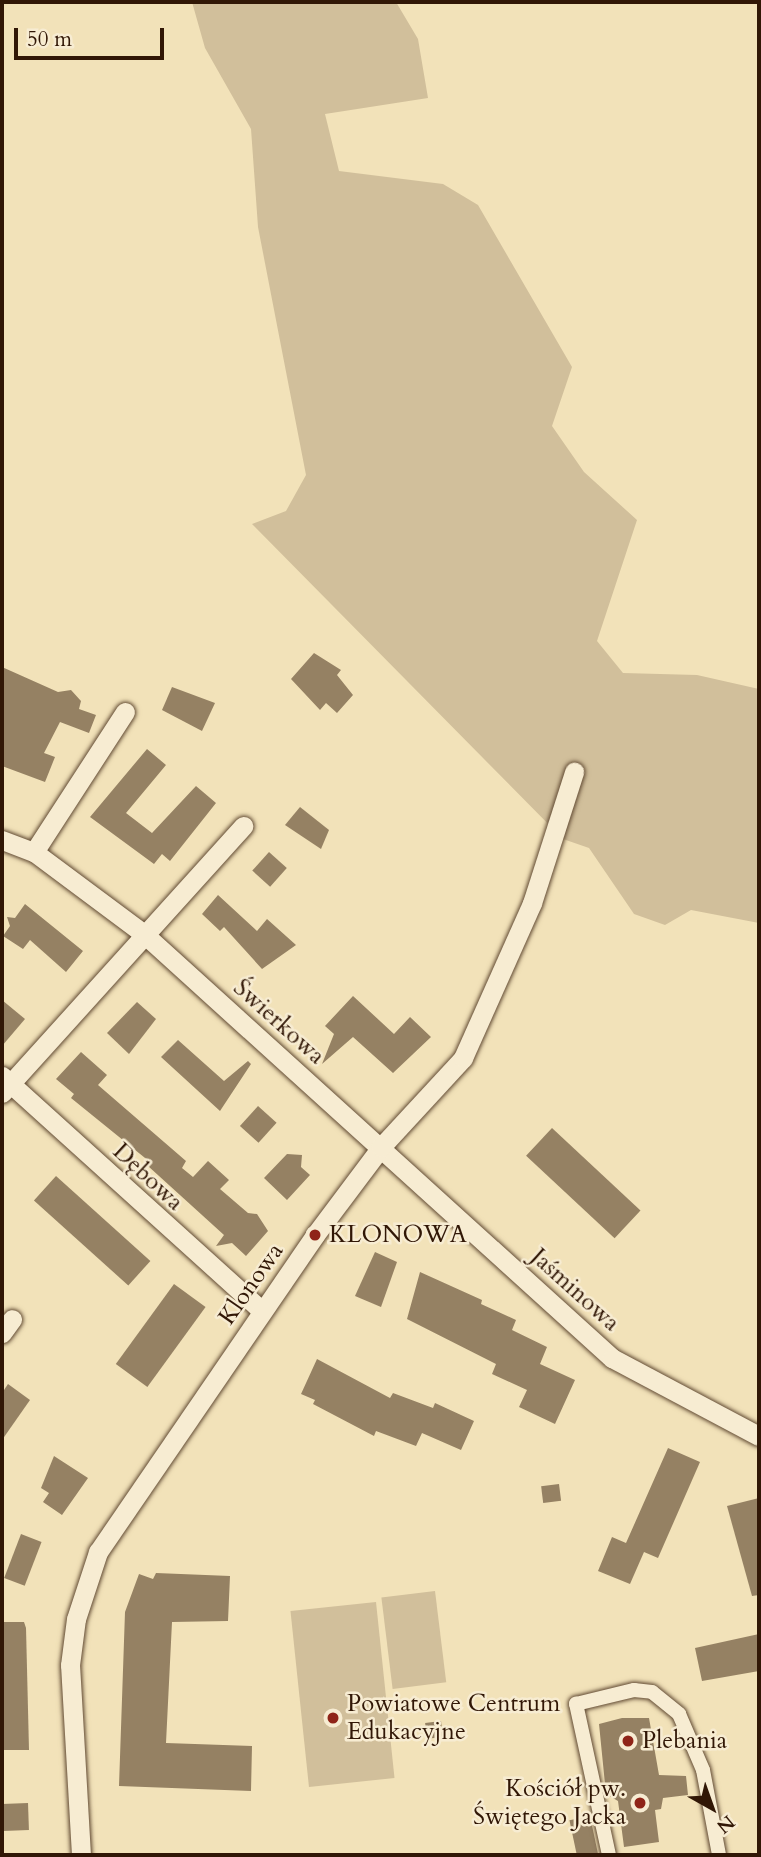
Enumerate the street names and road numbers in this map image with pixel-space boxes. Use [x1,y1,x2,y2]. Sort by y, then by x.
street label: Świerkowa [227,973,331,1071]
street label: Dębowa [107,1137,189,1217]
street label: Klonowa [212,1238,290,1330]
street label: Jaśminowa [525,1243,625,1337]

